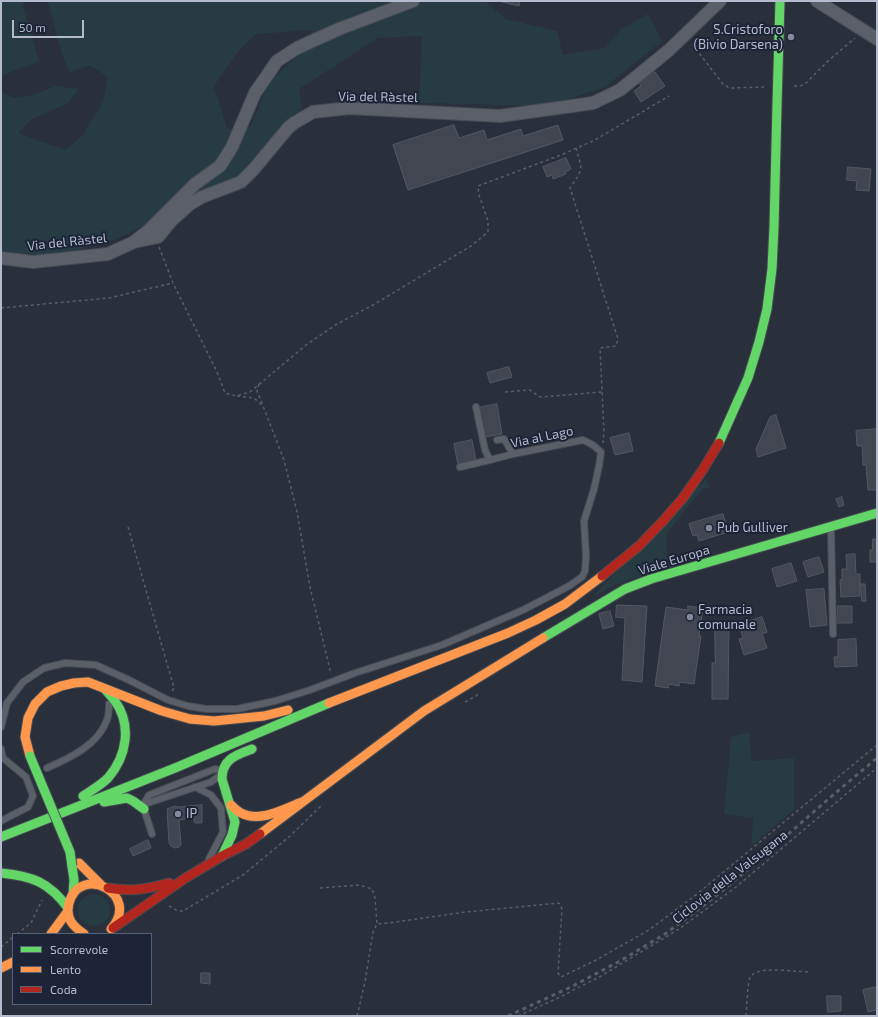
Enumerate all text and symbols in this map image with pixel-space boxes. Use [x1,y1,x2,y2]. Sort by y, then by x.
scale bar [14,12,86,38]
text: 50 m [19,20,46,34]
place label: S.Cristoforo (Bivio Darsena) [694,22,783,53]
marker: S.Cristoforo (Bivio Darsena) [786,32,796,42]
street label: Via del Ràstel [338,89,418,105]
street label: Via del Ràstel [26,230,108,254]
street label: Via al Lago [509,423,575,451]
place label: Pub Gulliver [717,520,788,536]
marker: Pub Gulliver [704,523,714,533]
street label: Viale Europa [636,542,712,578]
place label: Farmacia comunale [698,602,756,633]
marker: Farmacia comunale [685,612,695,622]
place label: IP [186,806,197,822]
marker: IP [173,809,183,819]
street label: Ciclovia della Valsugana [669,827,791,927]
legend [12,933,152,1005]
text: Scorrevole [50,942,108,956]
text: Lento [50,962,81,976]
text: Coda [50,982,77,996]

